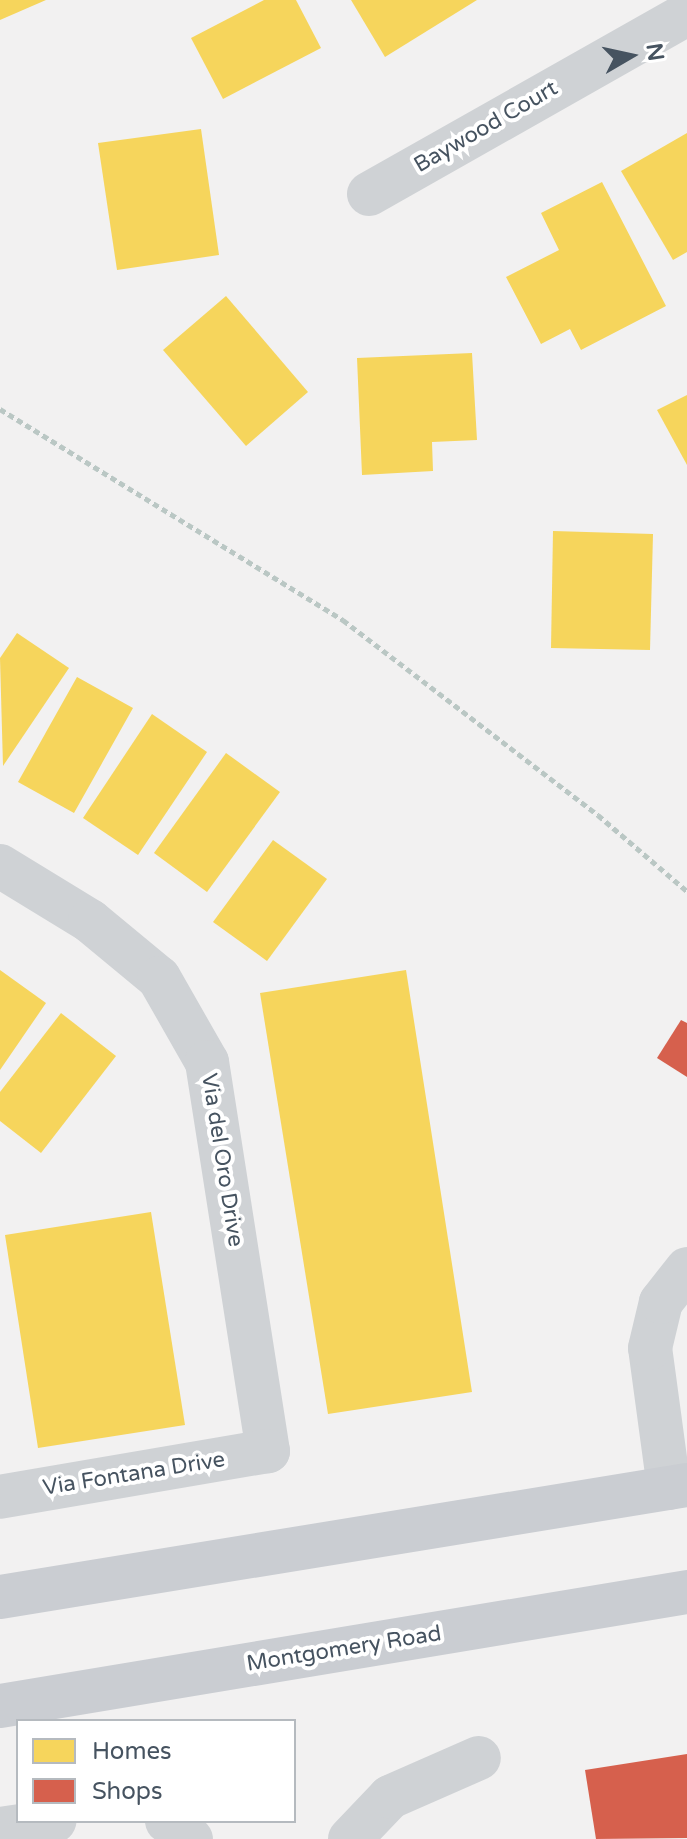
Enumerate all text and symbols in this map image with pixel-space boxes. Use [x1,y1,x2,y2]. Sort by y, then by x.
north arrow [591,16,671,96]
text: N [640,41,669,63]
street label: Baywood Court [410,75,562,179]
street label: Via del Oro Drive [195,1071,249,1249]
street label: Via Fontana Drive [41,1447,227,1501]
street label: Montgomery Road [245,1621,443,1677]
legend [16,1719,296,1823]
text: Homes [92,1737,172,1766]
text: Shops [92,1777,162,1806]

